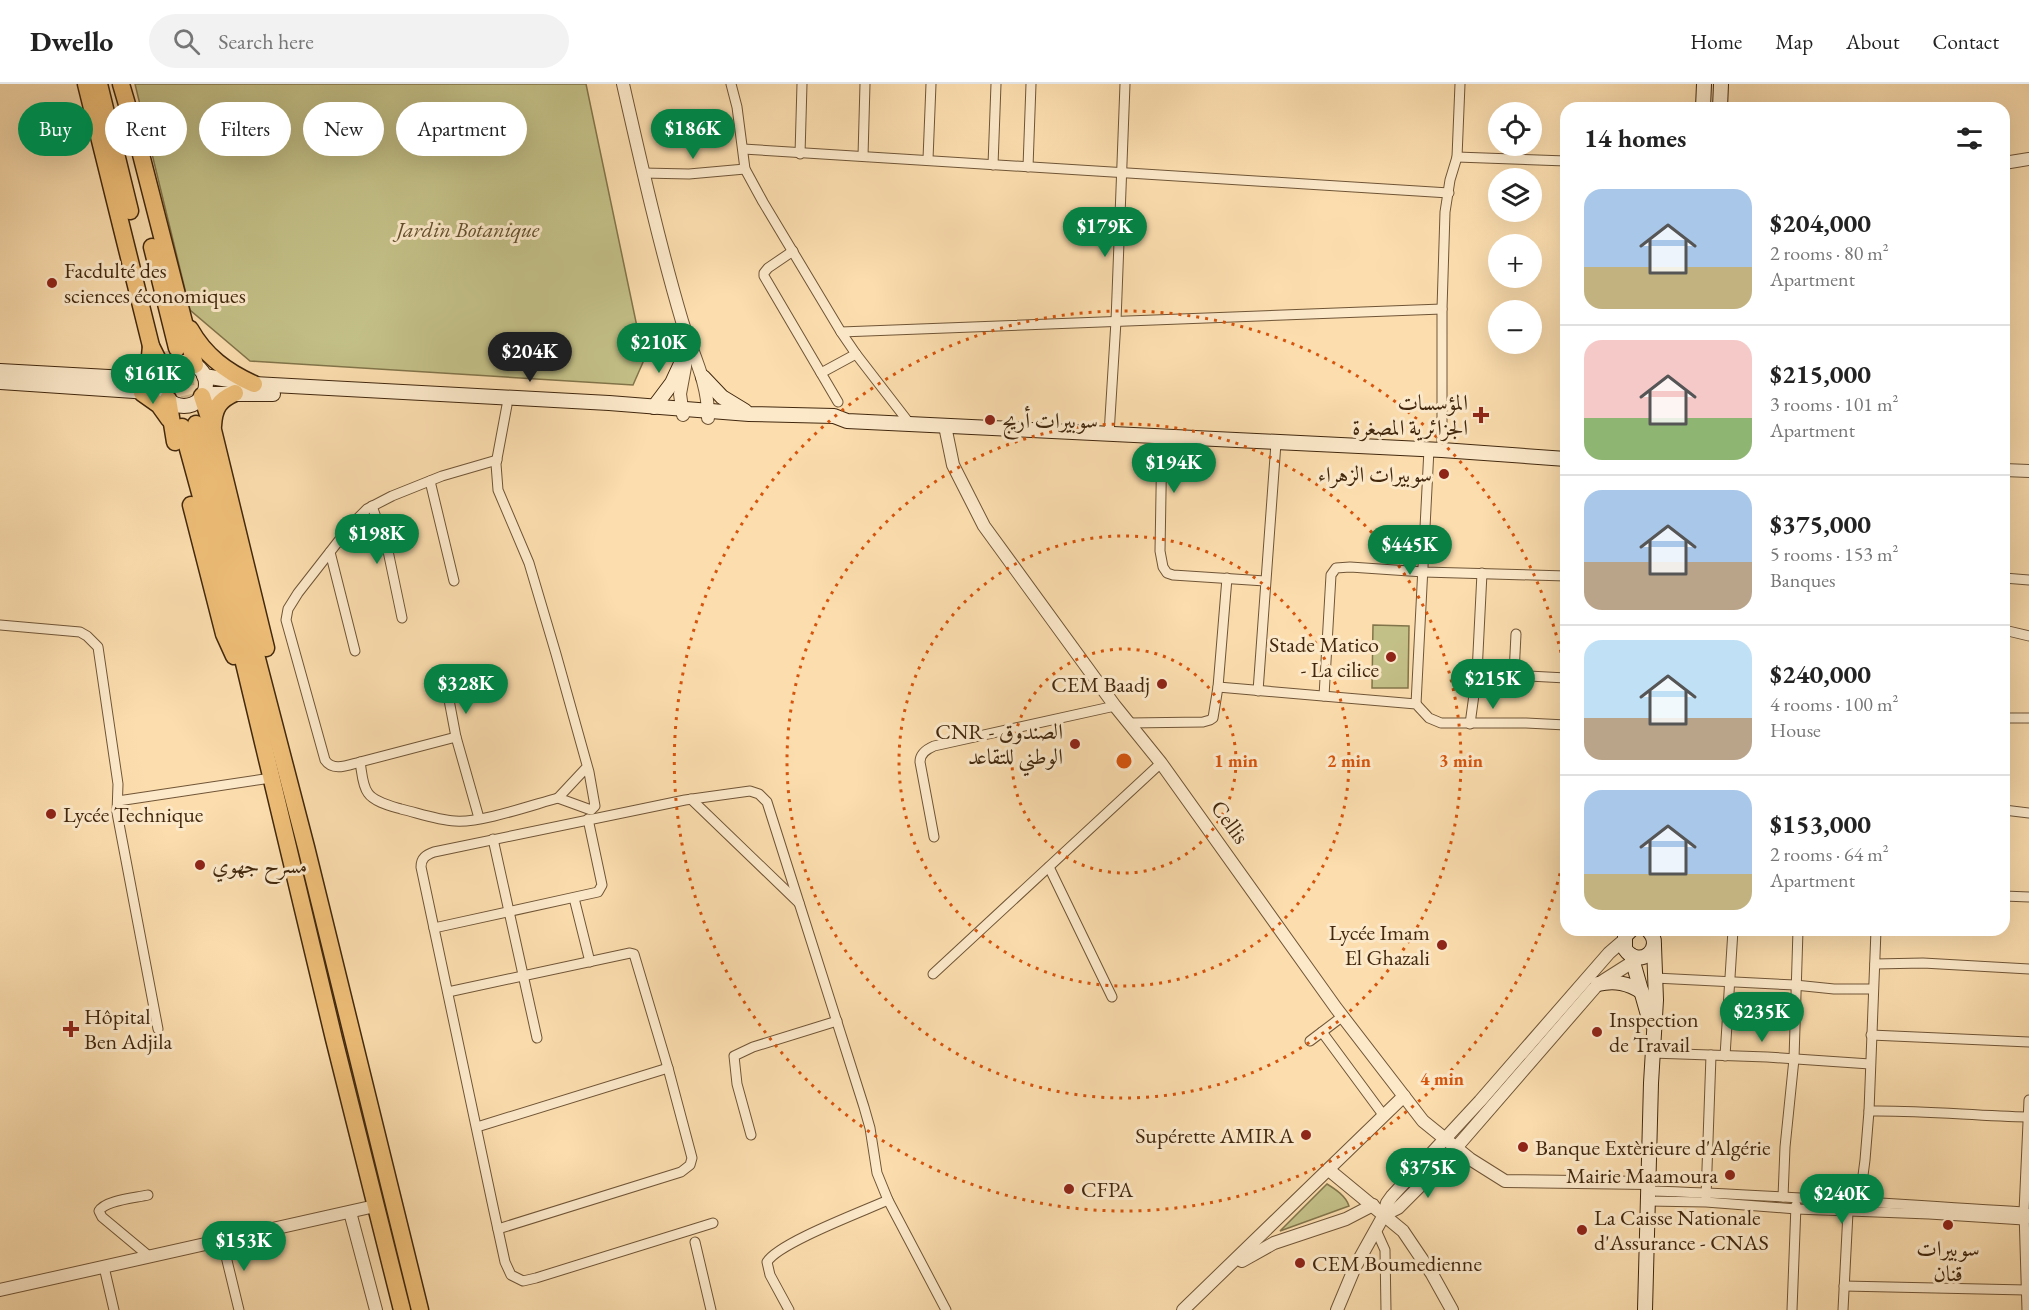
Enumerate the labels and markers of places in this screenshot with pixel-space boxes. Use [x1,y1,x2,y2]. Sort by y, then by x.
pin: $186K [651,109,735,160]
pin: $179K [1063,207,1147,258]
place label: Facdulté des sciences économiques [64,256,246,310]
marker: Facdulté des sciences économiques [45,276,59,290]
pin: $210K [617,323,701,374]
pin: $204K [488,332,572,383]
pin: $161K [111,354,195,405]
place label: المؤسسات الجزائرية المصغرة [1352,388,1468,442]
place label: سوبيرات أريج [1002,405,1098,440]
marker: المؤسسات الجزائرية المصغرة [1472,406,1490,424]
marker: سوبيرات أريج [983,413,997,427]
pin: $194K [1132,443,1216,494]
place label: سوبيرات الزهراء [1318,460,1432,489]
marker: سوبيرات الزهراء [1437,467,1451,481]
pin: $198K [335,514,419,565]
pin: $445K [1368,525,1452,576]
place label: Stade Matico - La cilice [1269,630,1379,684]
marker: Stade Matico - La cilice [1384,650,1398,664]
pin: $215K [1451,659,1535,710]
pin: $328K [424,664,508,715]
place label: CEM Baadj [1051,670,1150,699]
marker: CEM Baadj [1155,677,1169,691]
place label: CNR - الصندوق الوطني للتقاعد [935,717,1063,777]
marker: CNR - الصندوق الوطني للتقاعد [1068,737,1082,751]
centre of rings [1114,751,1134,771]
place label: Lycée Technique [63,800,204,829]
marker: Lycée Technique [44,807,58,821]
place label: مسرح جهوي [212,851,307,885]
marker: مسرح جهوي [193,858,207,872]
place label: Lycée Imam El Ghazali [1329,918,1430,972]
marker: Lycée Imam El Ghazali [1435,938,1449,952]
pin: $235K [1720,992,1804,1043]
place label: Hôpital Ben Adjila [84,1002,173,1056]
place label: Inspection de Travail [1609,1005,1699,1059]
marker: Hôpital Ben Adjila [62,1020,80,1038]
marker: Inspection de Travail [1590,1025,1604,1039]
place label: Supérette AMIRA [1135,1121,1295,1150]
marker: Supérette AMIRA [1299,1128,1313,1142]
place label: Banque Extèrieure d'Algérie [1535,1133,1771,1162]
marker: Banque Extèrieure d'Algérie [1516,1140,1530,1154]
pin: $375K [1386,1148,1470,1199]
place label: Mairie Maamoura [1566,1161,1718,1190]
marker: Mairie Maamoura [1723,1168,1737,1182]
pin: $240K [1800,1174,1884,1225]
place label: CFPA [1081,1175,1134,1204]
marker: CFPA [1062,1182,1076,1196]
place label: La Caisse Nationale d'Assurance - CNAS [1594,1203,1769,1257]
marker: سوبيرات قنان [1941,1218,1955,1232]
pin: $153K [202,1221,286,1272]
marker: La Caisse Nationale d'Assurance - CNAS [1575,1223,1589,1237]
place label: سوبيرات قنان [1916,1234,1980,1288]
place label: CEM Boumedienne [1312,1249,1482,1278]
marker: CEM Boumedienne [1293,1256,1307,1270]

